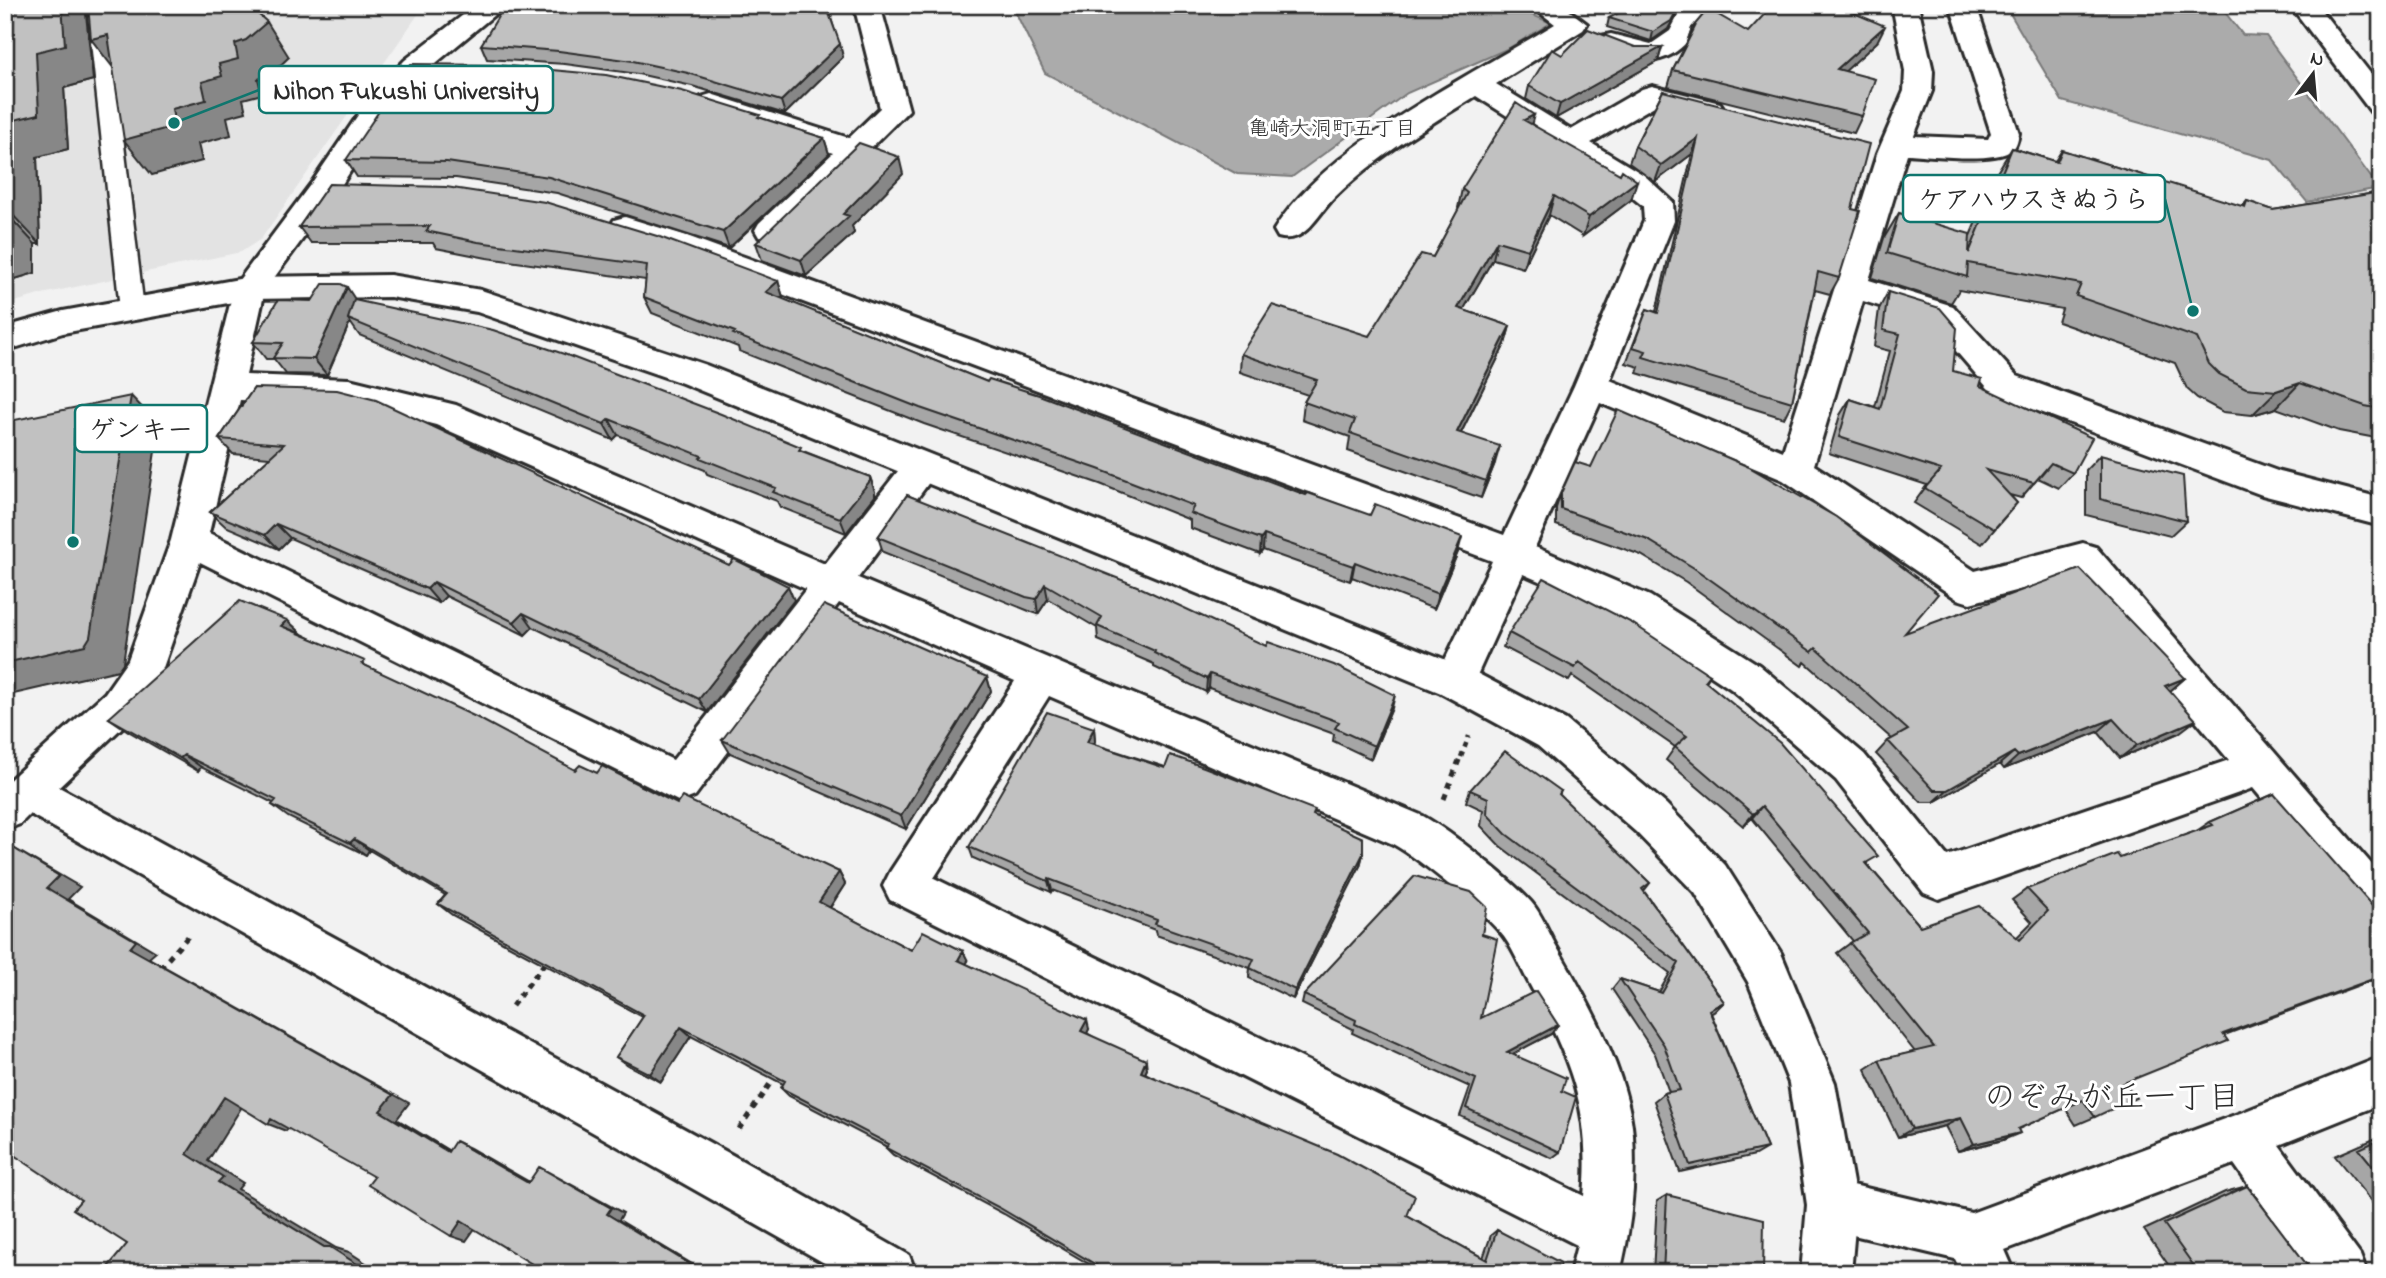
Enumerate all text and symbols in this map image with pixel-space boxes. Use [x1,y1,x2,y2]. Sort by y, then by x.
north arrow [2278,38,2348,108]
text: N [2307,45,2327,75]
callout: Nihon Fukushi University [259,66,553,113]
text: Nihon Fukushi University [273,74,539,112]
district label: 亀崎大洞町五丁目 [1248,115,1416,145]
callout: ケアハウスきぬうら [1903,175,2165,222]
text: ケアハウスきぬうら [1918,183,2150,221]
callout: ゲンキー [75,405,207,452]
text: ゲンキー [89,413,193,451]
district label: のぞみが丘一丁目 [1984,1076,2240,1123]

